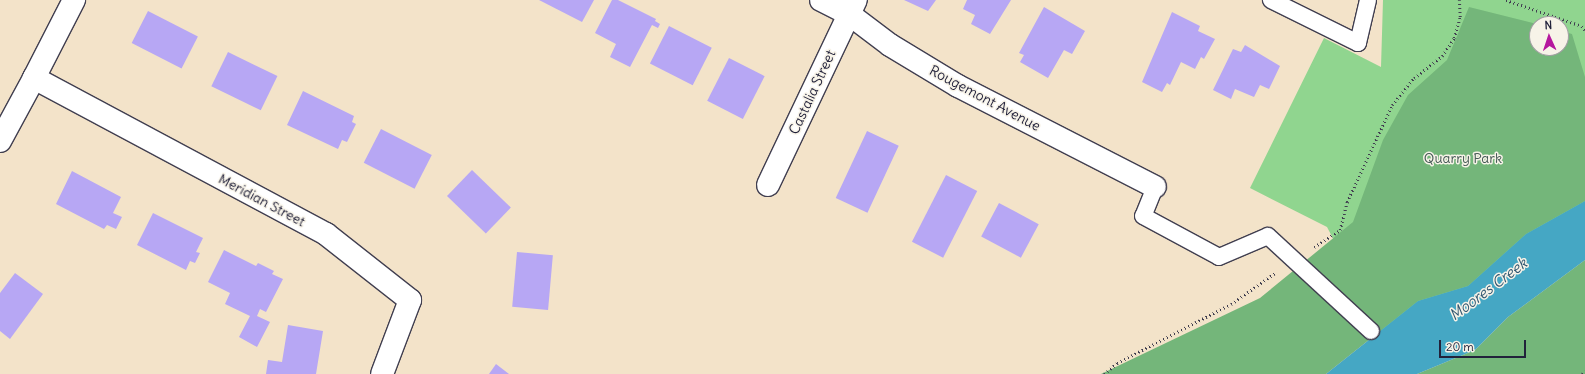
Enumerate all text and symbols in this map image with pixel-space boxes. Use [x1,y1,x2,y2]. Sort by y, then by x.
north arrow [1529,16,1569,56]
text: N [1544,18,1553,32]
street label: Castalia Street [785,47,839,137]
street label: Rougemont Avenue [927,62,1043,134]
park label: Quarry Park [1424,150,1502,166]
street label: Meridian Street [216,170,308,230]
water label: Moores Creek [1446,254,1530,324]
scale bar [1441,332,1528,358]
text: 20 m [1446,339,1474,354]

